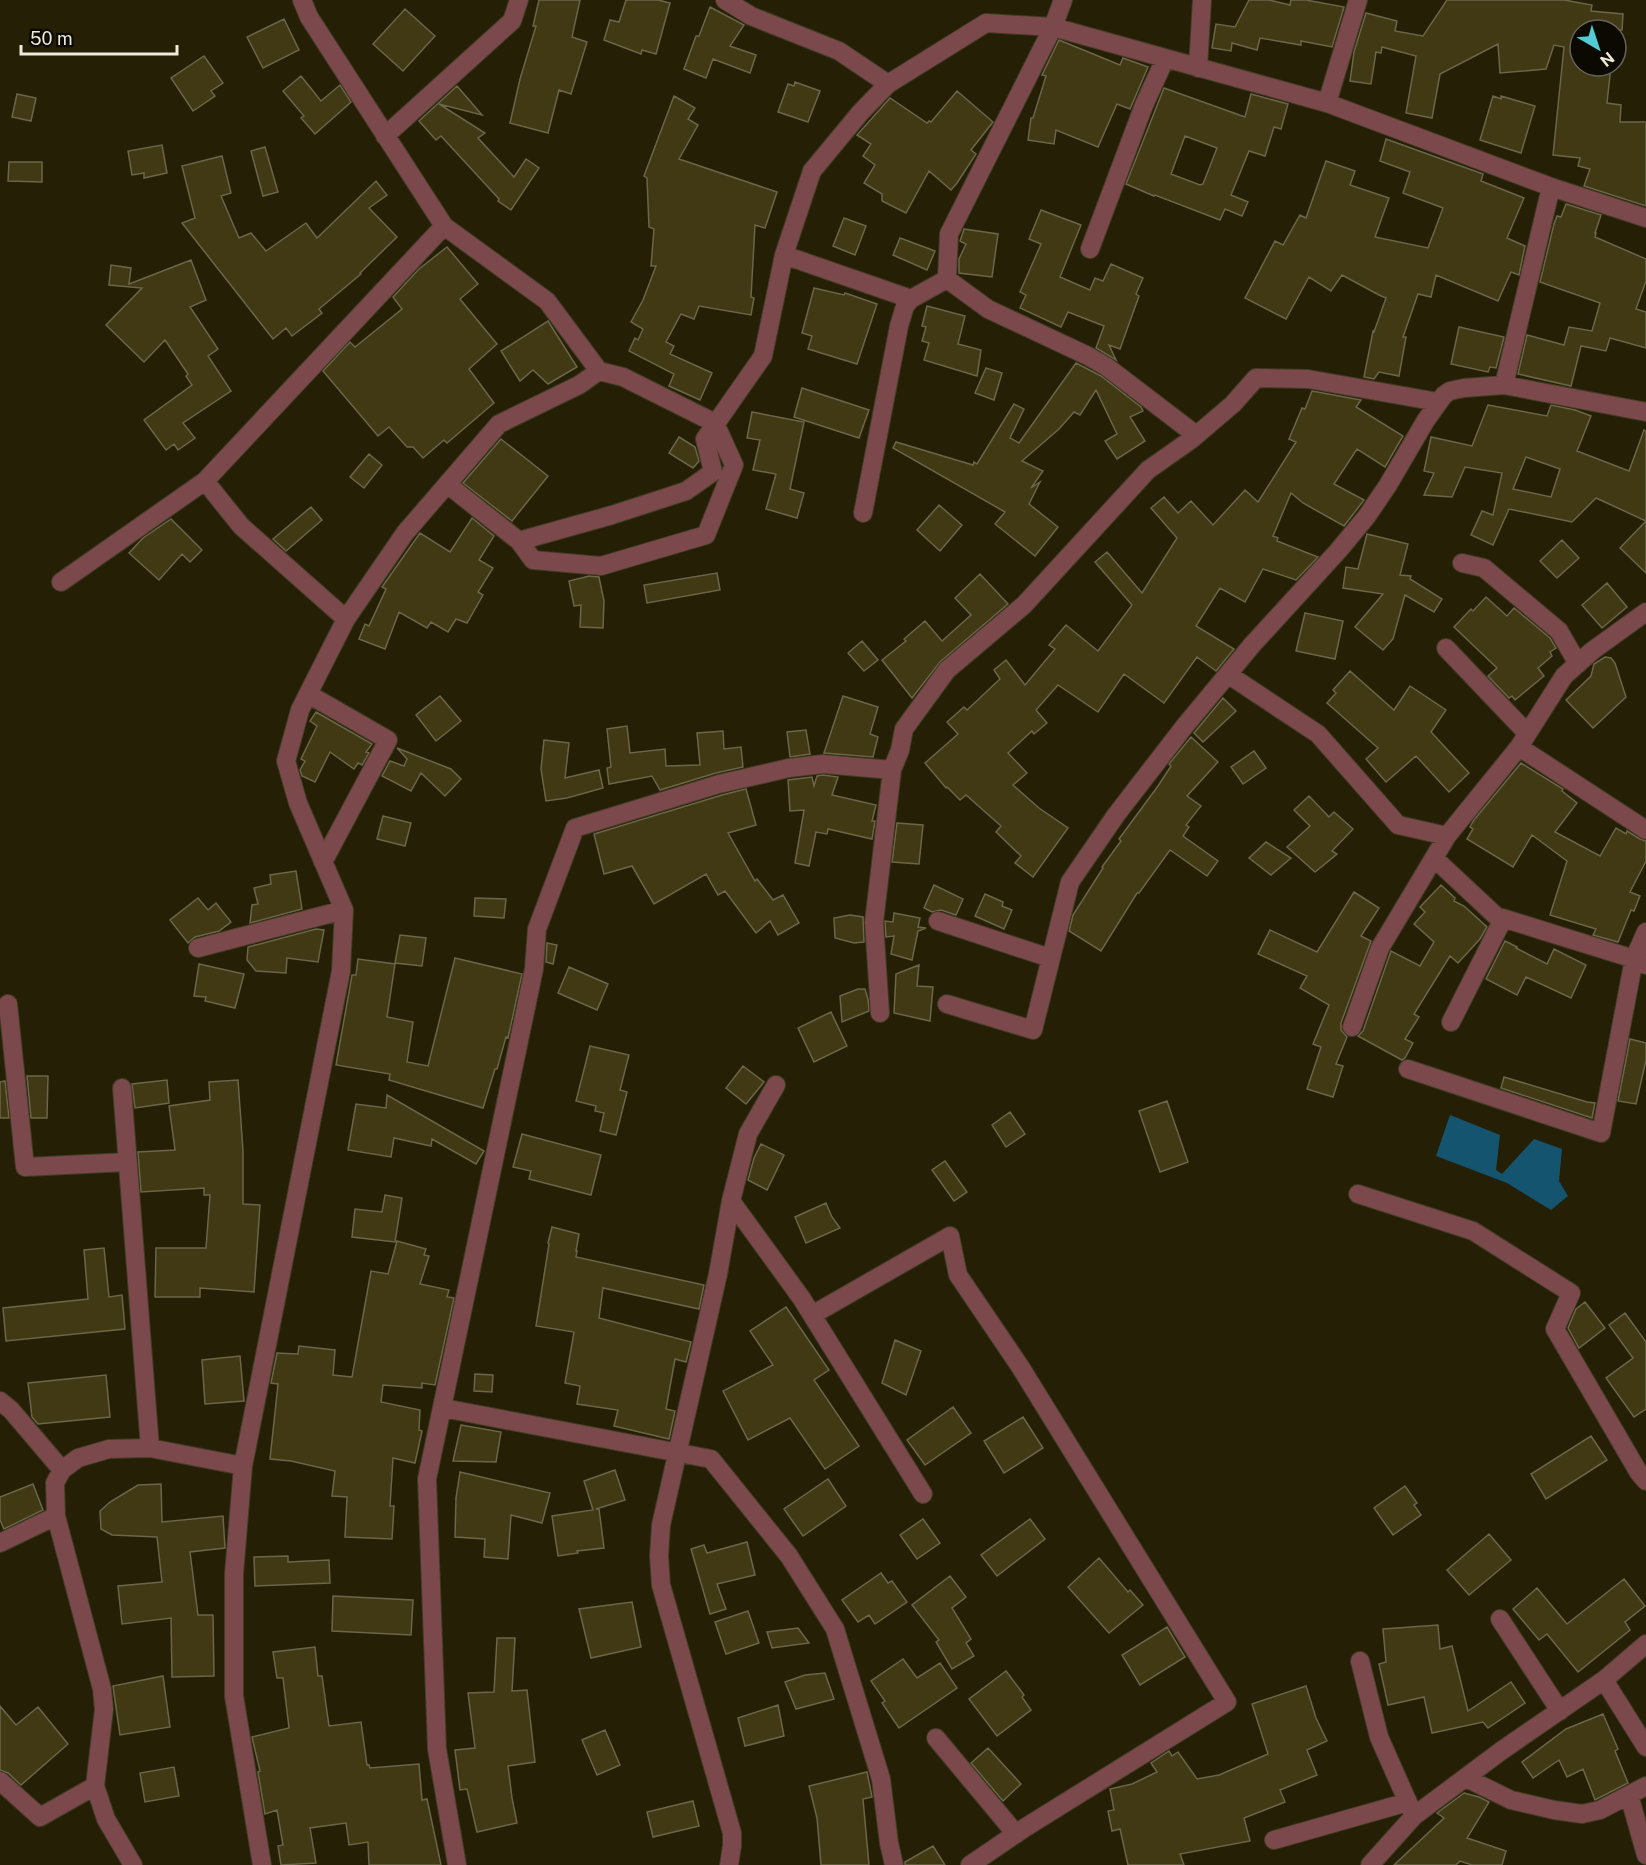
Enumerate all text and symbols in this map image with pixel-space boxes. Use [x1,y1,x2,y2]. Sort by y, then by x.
scale bar [21,18,177,56]
north arrow [1568,18,1628,78]
text: 50 m [30,28,73,49]
text: N [1596,48,1618,71]

